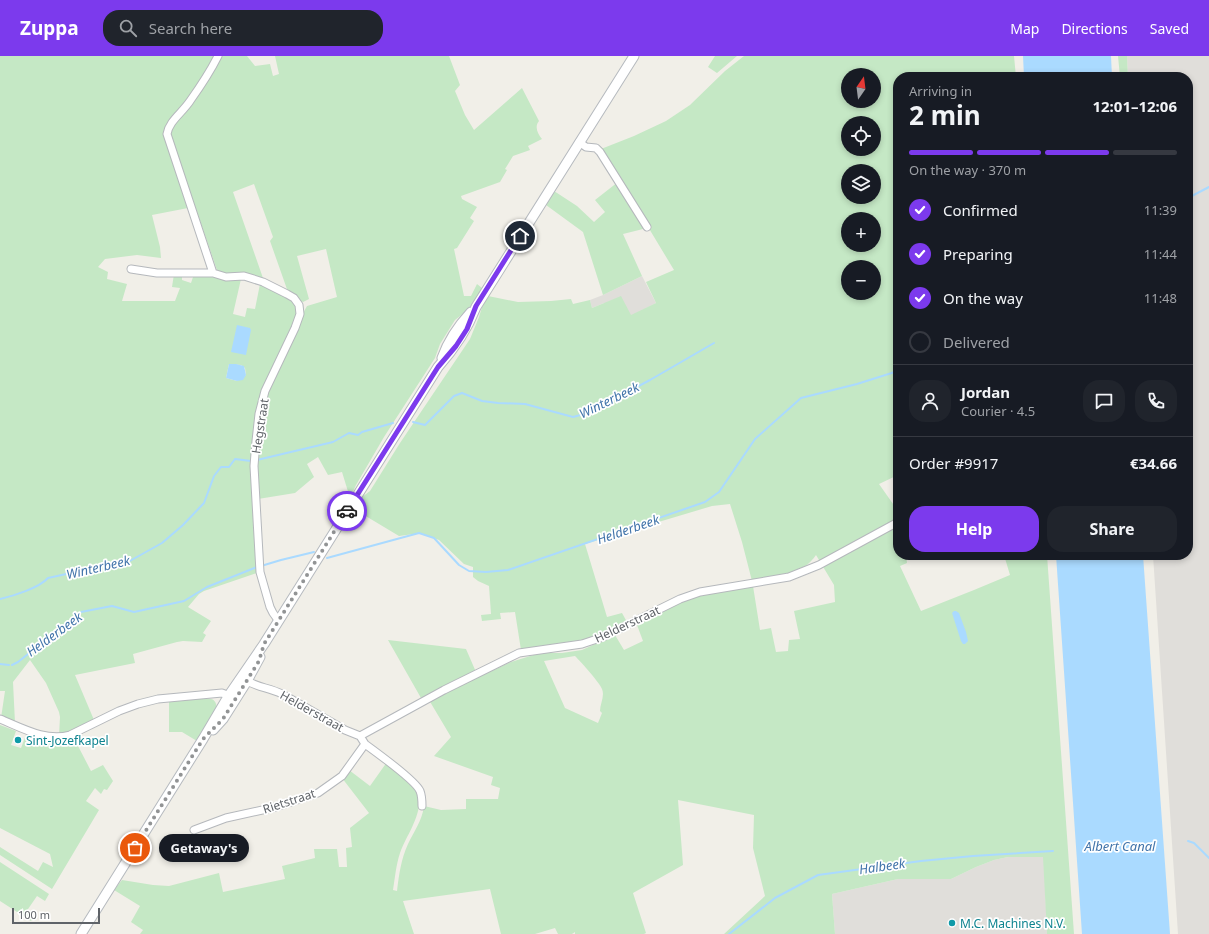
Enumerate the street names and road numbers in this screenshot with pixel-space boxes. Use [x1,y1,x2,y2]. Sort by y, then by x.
street label: Hegstraat [247,397,273,455]
street label: Helderstraat [591,601,663,647]
street label: Helderstraat [277,686,348,736]
street label: Rietstraat [261,784,318,817]

